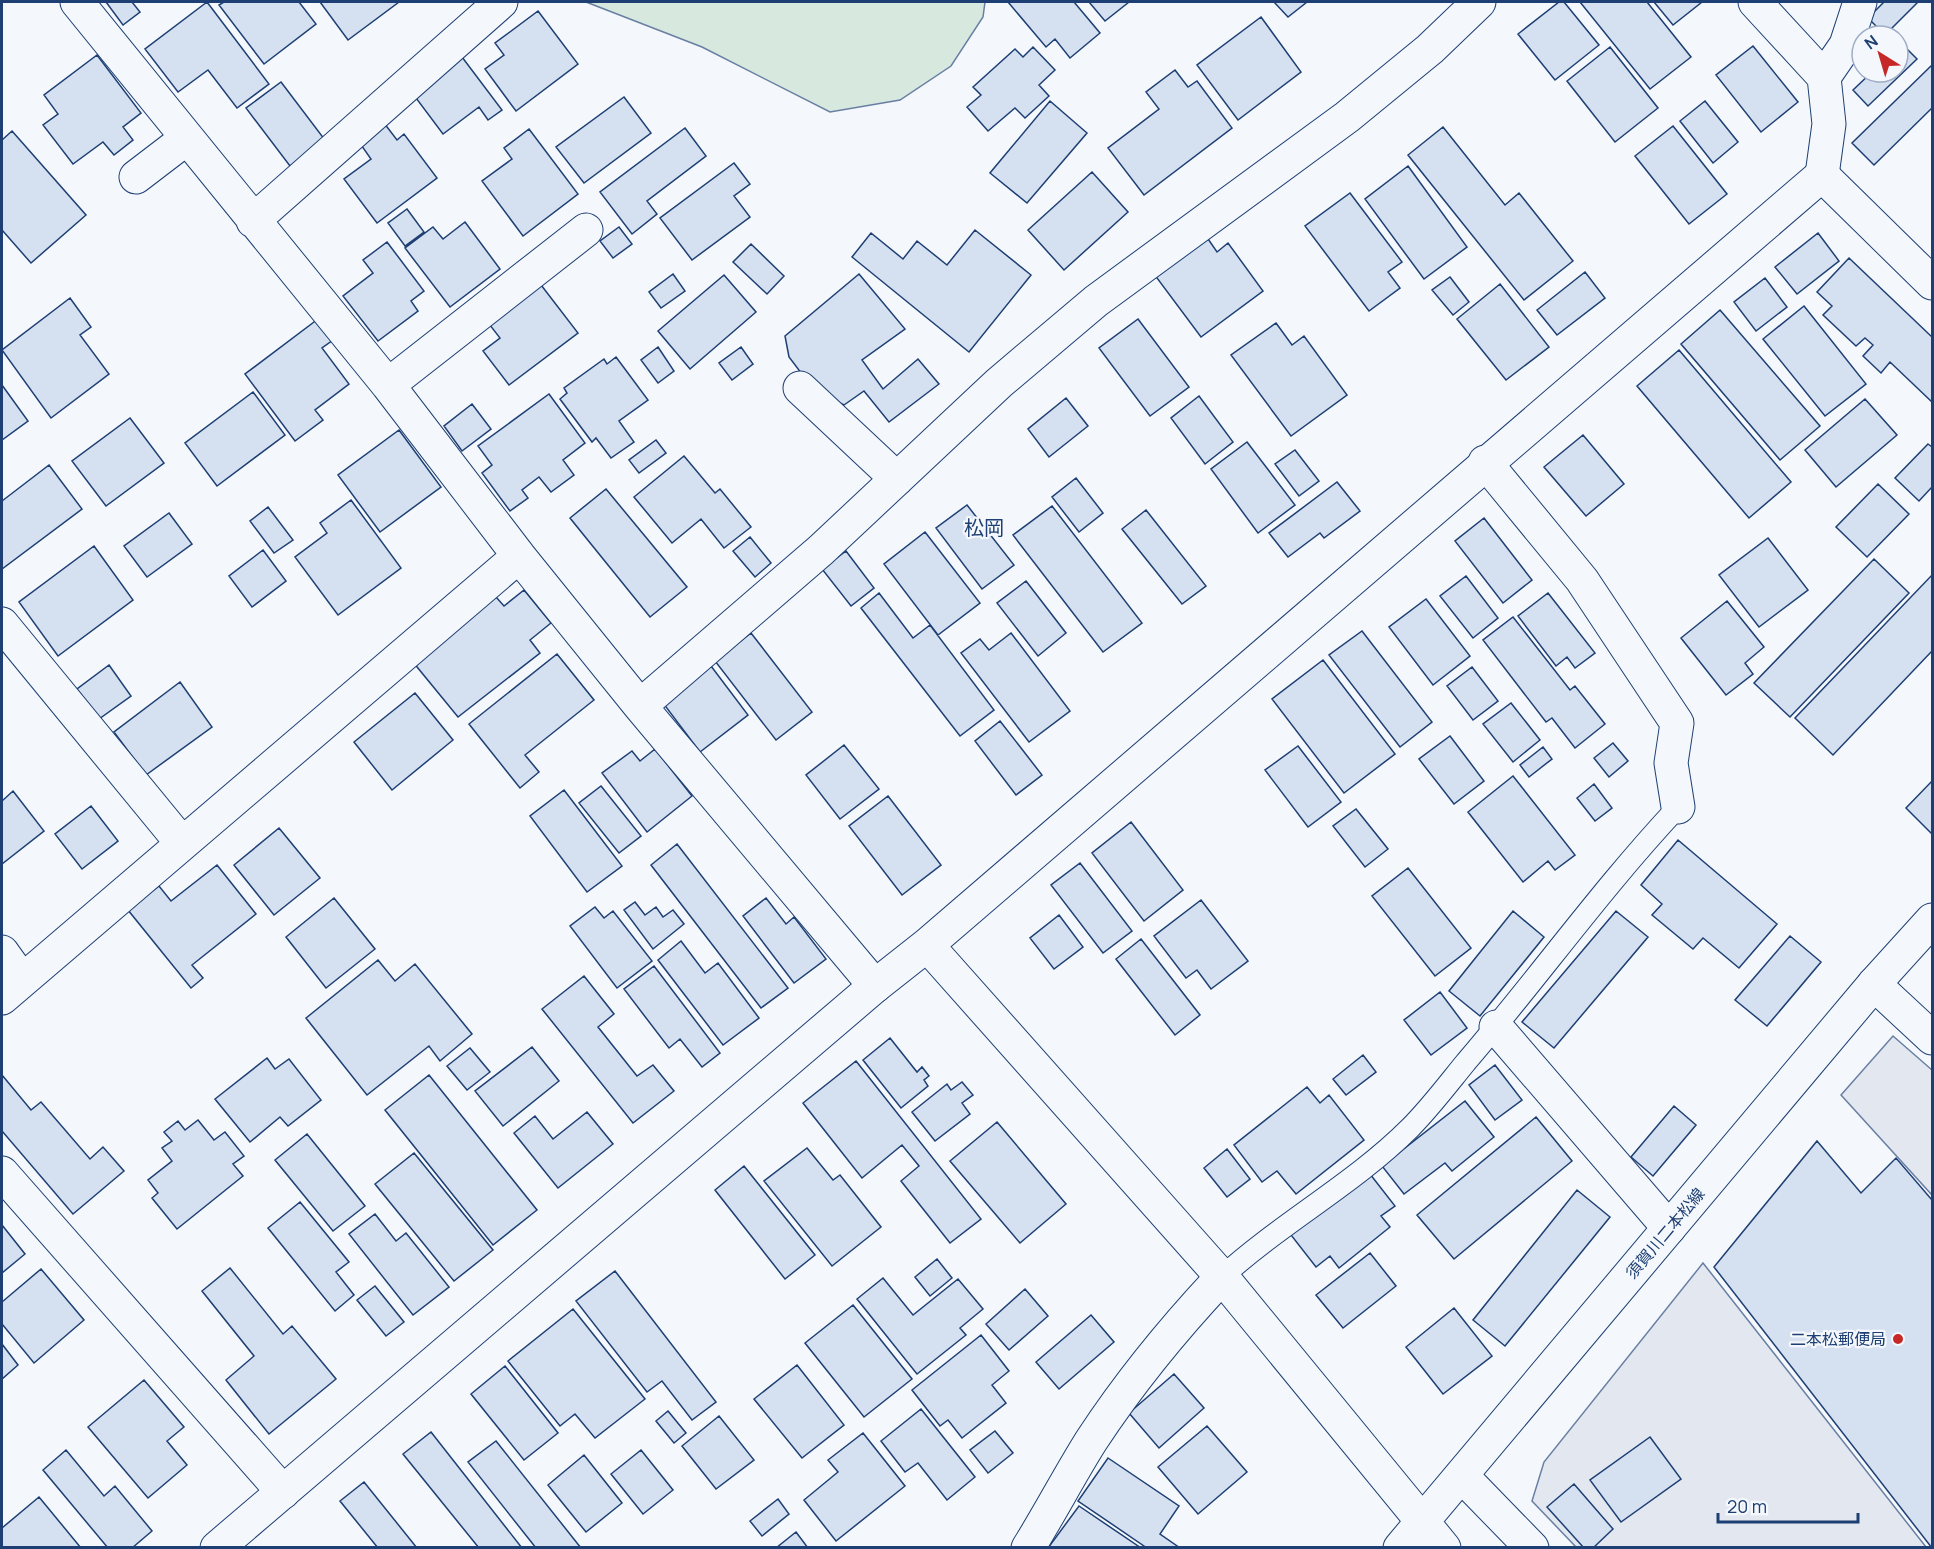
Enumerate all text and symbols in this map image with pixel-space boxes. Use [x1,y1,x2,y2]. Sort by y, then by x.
north arrow [1850,24,1910,84]
text: N [1860,30,1882,54]
district label: 松岡 [964,514,1004,541]
street label: 須賀川二本松線 [1621,1183,1709,1283]
place label: 二本松郵便局 [1790,1328,1886,1350]
marker: 二本松郵便局 [1891,1332,1905,1346]
scale bar [1718,1486,1858,1524]
text: 20 m [1727,1494,1767,1518]

